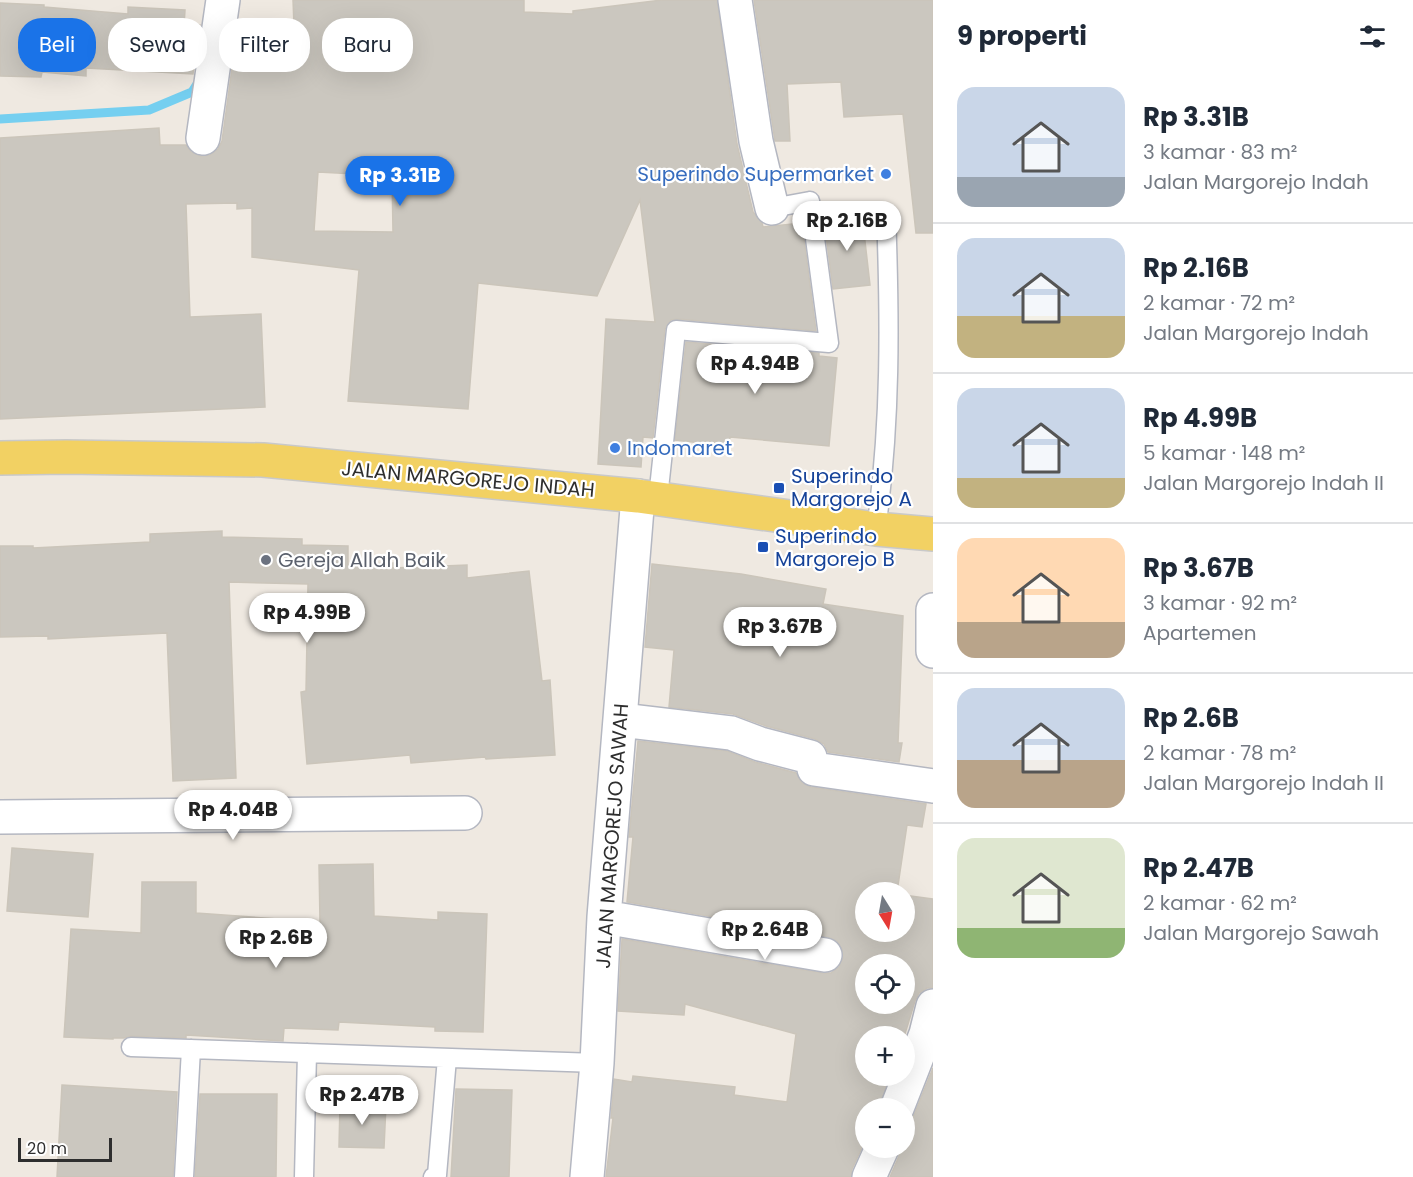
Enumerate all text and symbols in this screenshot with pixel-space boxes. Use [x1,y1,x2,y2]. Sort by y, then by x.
chip: Beli [18,18,96,72]
chip: Sewa [108,18,207,72]
chip: Filter [219,18,310,72]
chip: Baru [322,18,413,72]
text: 9 properti [957,18,1087,54]
icon: filters [1356,20,1389,53]
text: Rp 3.31B [1143,99,1249,135]
icon: home [1005,111,1077,183]
text: 3 kamar · 83 m² [1143,138,1297,166]
pin: Rp 3.31B [338,156,462,207]
place label: Superindo Supermarket [637,160,874,188]
text: Rp 3.31B [359,161,441,189]
marker: Superindo Supermarket [879,167,893,181]
text: Jalan Margorejo Indah [1143,168,1369,196]
pin: Rp 2.16B [785,201,909,252]
text: Rp 2.16B [806,206,888,234]
text: Rp 2.16B [1143,250,1249,286]
icon: home [1005,262,1077,334]
text: 2 kamar · 72 m² [1143,289,1295,317]
text: Jalan Margorejo Indah [1143,319,1369,347]
pin: Rp 4.94B [693,344,817,395]
text: Rp 4.94B [710,349,800,377]
text: Rp 4.99B [1143,400,1257,436]
icon: home [1005,412,1077,484]
place label: Indomaret [627,434,732,462]
text: 5 kamar · 148 m² [1143,439,1305,467]
marker: Indomaret [608,441,622,455]
street label: JALAN MARGOREJO INDAH [340,454,596,504]
place label: Superindo Margorejo A [791,462,912,513]
text: Jalan Margorejo Indah II [1143,469,1384,497]
marker: Superindo Margorejo A [772,481,786,495]
place label: Superindo Margorejo B [775,522,895,573]
marker: Superindo Margorejo B [756,540,770,554]
place label: Gereja Allah Baik [278,546,446,574]
text: Rp 3.67B [1143,550,1254,586]
marker: Gereja Allah Baik [259,553,273,567]
icon: home [1005,562,1077,634]
text: 3 kamar · 92 m² [1143,589,1297,617]
pin: Rp 4.99B [245,593,369,644]
text: Rp 4.99B [263,598,351,626]
pin: Rp 3.67B [718,607,842,658]
text: Rp 3.67B [737,612,823,640]
text: Apartemen [1143,619,1256,647]
text: Rp 2.6B [1143,700,1239,736]
street label: JALAN MARGOREJO SAWAH [589,702,635,970]
icon: home [1005,712,1077,784]
text: 2 kamar · 78 m² [1143,739,1296,767]
text: Jalan Margorejo Indah II [1143,769,1384,797]
pin: Rp 4.04B [171,790,295,841]
text: Rp 4.04B [188,795,278,823]
text: Rp 2.47B [1143,850,1254,886]
icon: home [1005,862,1077,934]
north arrow [855,882,915,942]
map controls [855,882,915,1158]
text: 2 kamar · 62 m² [1143,889,1297,917]
pin: Rp 2.64B [703,910,827,961]
text: Rp 2.64B [721,915,809,943]
pin: Rp 2.6B [221,918,331,969]
text: Jalan Margorejo Sawah [1143,919,1379,947]
text: Rp 2.6B [239,923,313,951]
button: locate [855,954,915,1014]
button: + [855,1026,915,1086]
pin: Rp 2.47B [300,1075,424,1126]
text: Rp 2.47B [319,1080,405,1108]
button: − [855,1098,915,1158]
scale bar [18,1135,112,1162]
text: 20 m [27,1137,67,1160]

